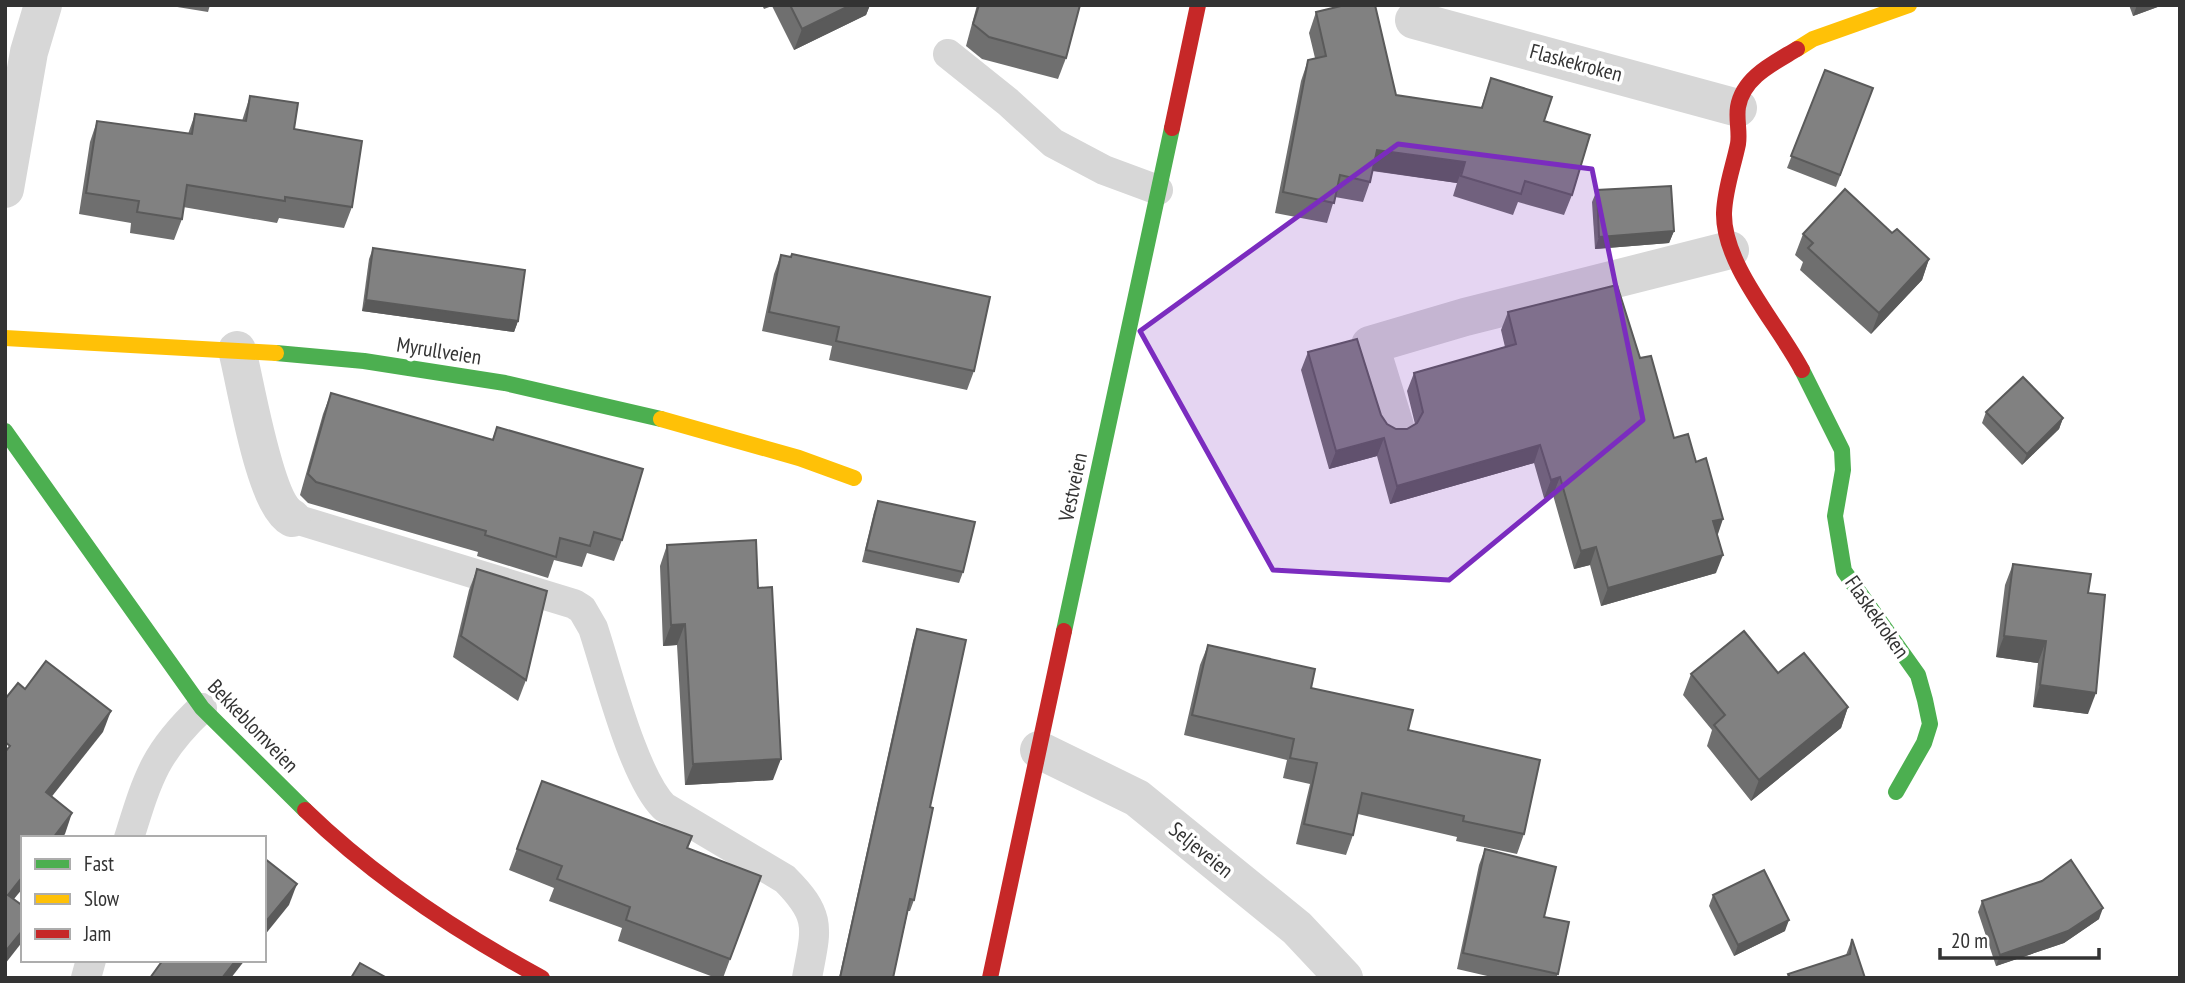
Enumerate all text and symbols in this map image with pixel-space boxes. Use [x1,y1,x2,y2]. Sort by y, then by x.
street label: Flaskekroken [1527,37,1625,88]
street label: Myrullveien [395,331,483,371]
street label: Vestveien [1052,450,1093,525]
street label: Flaskekroken [1839,570,1916,663]
street label: Bekkeblomveien [202,673,305,778]
street label: Seljeveien [1164,816,1239,884]
legend [21,836,266,962]
text: Fast [84,850,114,877]
text: Slow [84,885,120,912]
scale bar [1940,916,2099,960]
text: Jam [83,920,111,947]
text: 20 m [1951,927,1988,954]

